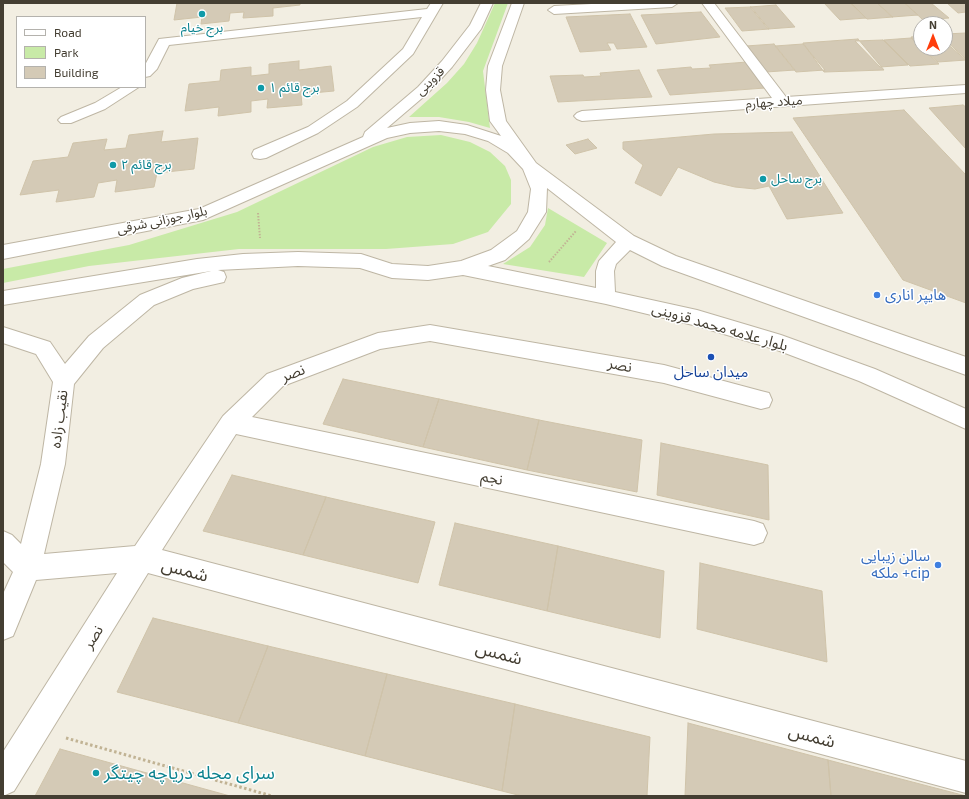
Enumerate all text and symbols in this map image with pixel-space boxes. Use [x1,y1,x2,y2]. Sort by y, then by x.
marker: برج خیام [197,9,207,19]
legend [16,16,146,88]
north arrow [913,16,953,56]
text: N [929,18,937,31]
place label: برج خیام [181,20,223,36]
text: Road [54,25,82,39]
text: Park [54,45,79,59]
street label: قزوینی [412,63,448,99]
text: Building [54,65,98,79]
place label: برج قائم ۱ [269,80,320,96]
marker: برج قائم ۱ [256,83,266,93]
street label: میلاد چهارم [745,92,803,112]
place label: برج قائم ۲ [121,157,172,173]
marker: برج قائم ۲ [108,160,118,170]
place label: برج ساحل [771,171,822,187]
marker: برج ساحل [758,174,768,184]
street label: بلوار جوزانی شرقی [115,203,209,237]
place label: هايپر اناری [885,286,946,304]
marker: هايپر اناری [872,290,882,300]
street label: بلوار علامه محمد قزوینی [650,299,790,355]
marker: میدان ساحل [706,352,716,362]
street label: نصر [606,354,634,376]
street label: نصر [278,360,308,386]
place label: میدان ساحل [674,363,748,381]
street label: نقیب زاده [46,389,72,449]
street label: نجم [479,467,505,489]
place label: سالن زیبایی ملکه +cip [861,547,930,582]
street label: شمس [159,553,211,587]
marker: سالن زیبایی ملکه +cip [933,560,943,570]
street label: نصر [79,622,107,652]
street label: شمس [473,636,525,670]
street label: شمس [786,719,838,753]
place label: سرای محله دریاچه چیتگر [104,762,275,784]
marker: سرای محله دریاچه چیتگر [91,768,101,778]

